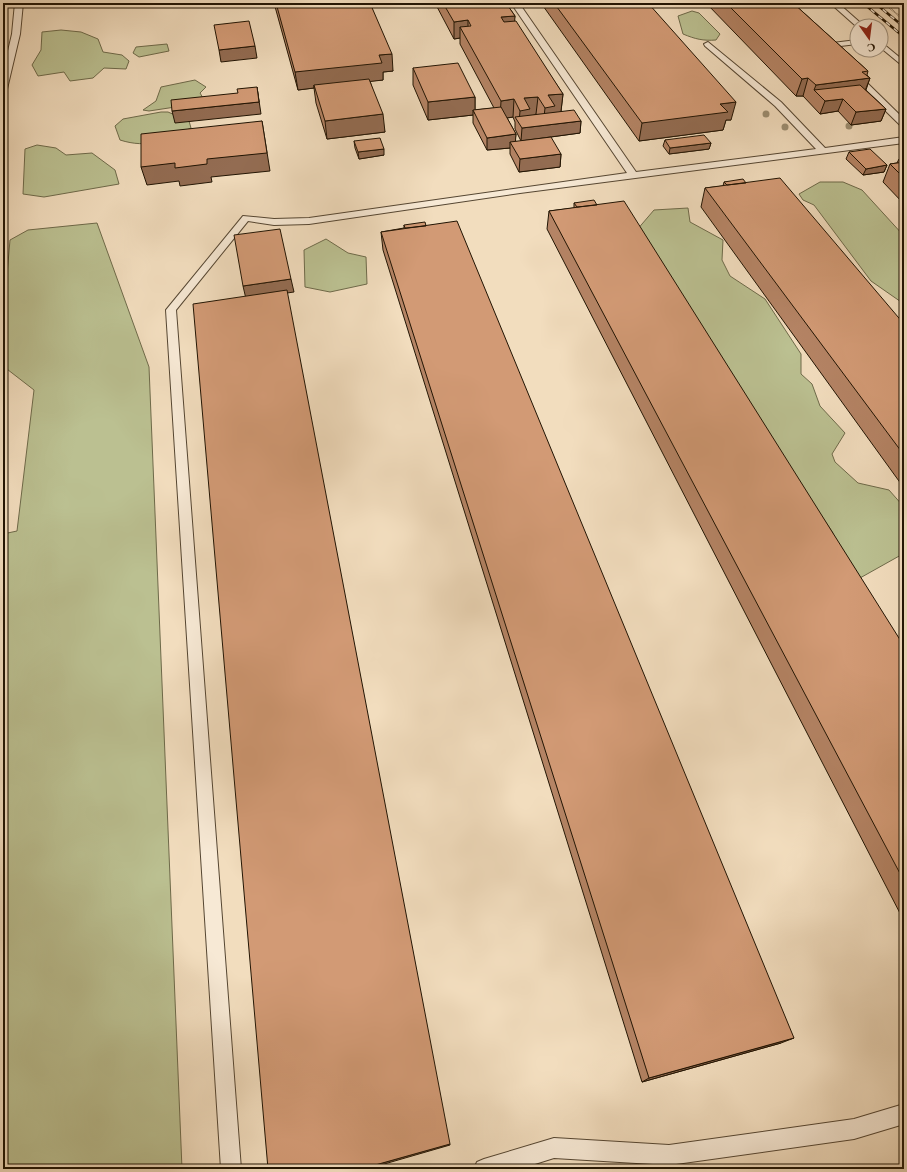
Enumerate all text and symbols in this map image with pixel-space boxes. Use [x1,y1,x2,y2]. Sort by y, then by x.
north arrow [849,18,889,58]
text: С [866,40,877,55]

